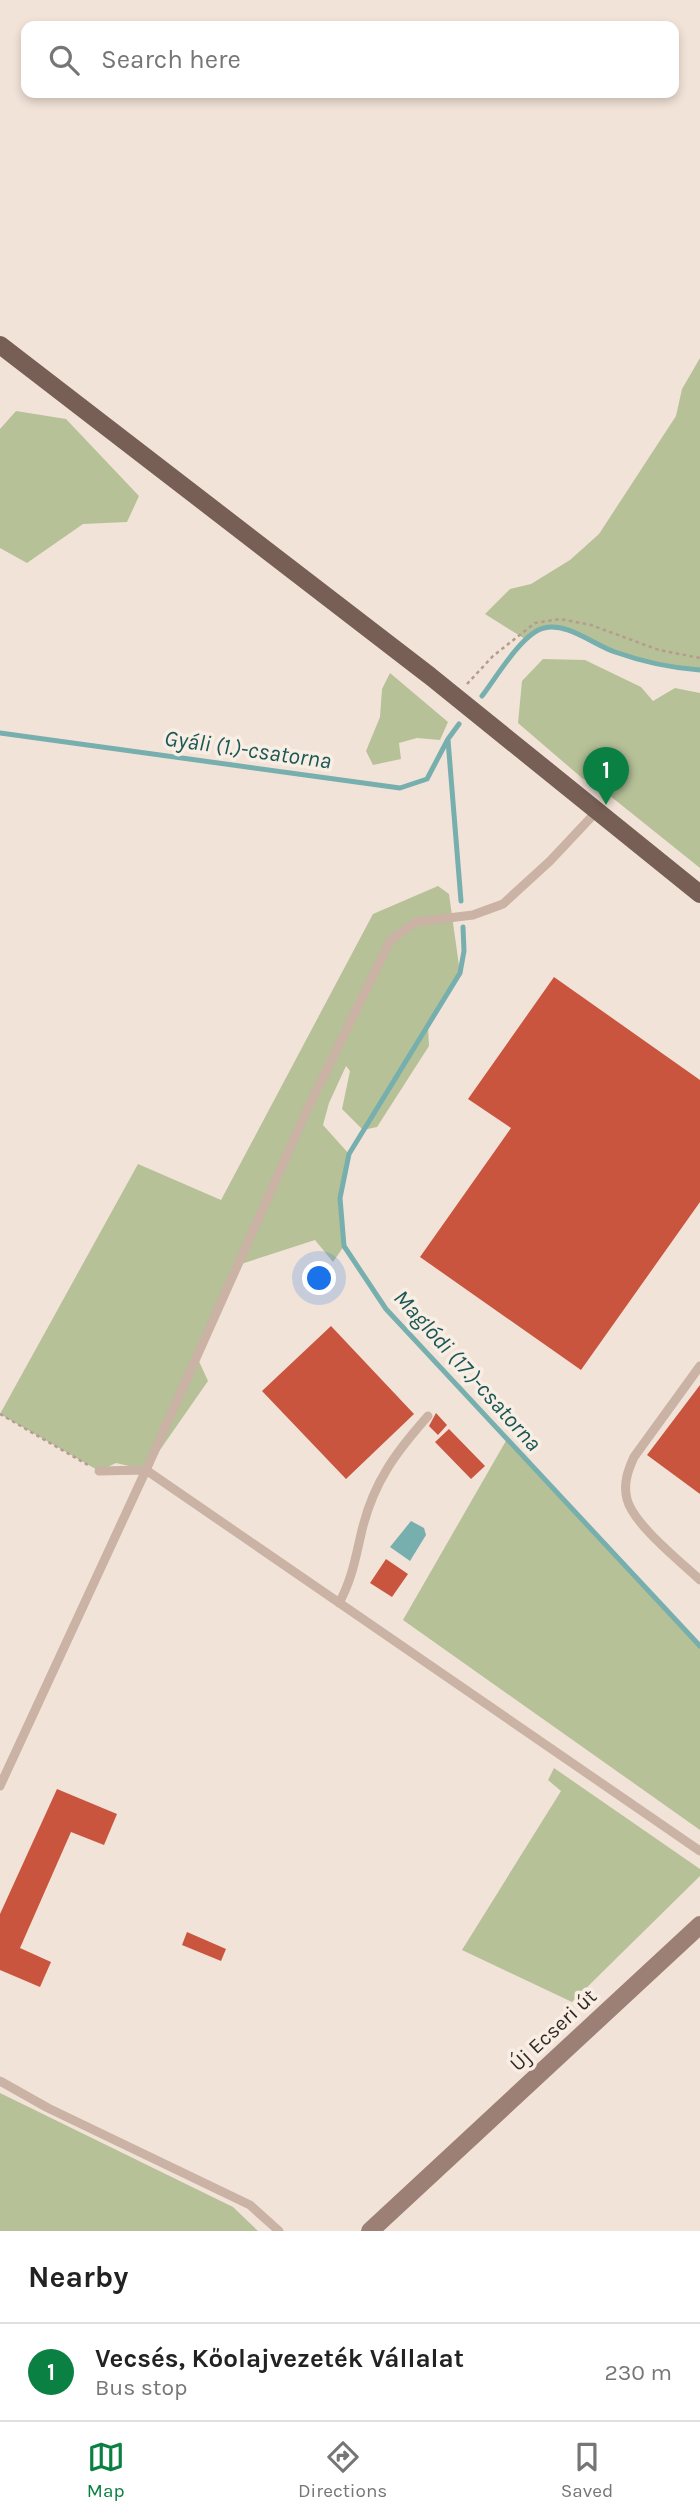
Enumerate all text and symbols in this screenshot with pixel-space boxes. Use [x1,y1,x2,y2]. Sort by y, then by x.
search box [21,21,679,98]
icon: search [45,41,83,79]
text: Search here [101,44,241,75]
water label: Gyáli (1.)-csatorna [163,724,333,775]
pin: 1 [583,747,629,805]
your location [302,1261,336,1295]
water label: Maglódi (17.)-csatorna [388,1284,547,1457]
street label: Új Ecseri út [505,1984,601,2076]
text: Nearby [28,2259,128,2295]
text: Vecsés, Kőolajvezeték Vállalat [95,2343,464,2374]
text: 1 [47,2359,55,2386]
text: 230 m [604,2359,672,2386]
text: Bus stop [95,2374,188,2401]
tab: Map [87,2438,125,2502]
tab: Directions [298,2438,387,2502]
tab: Saved [561,2438,613,2502]

